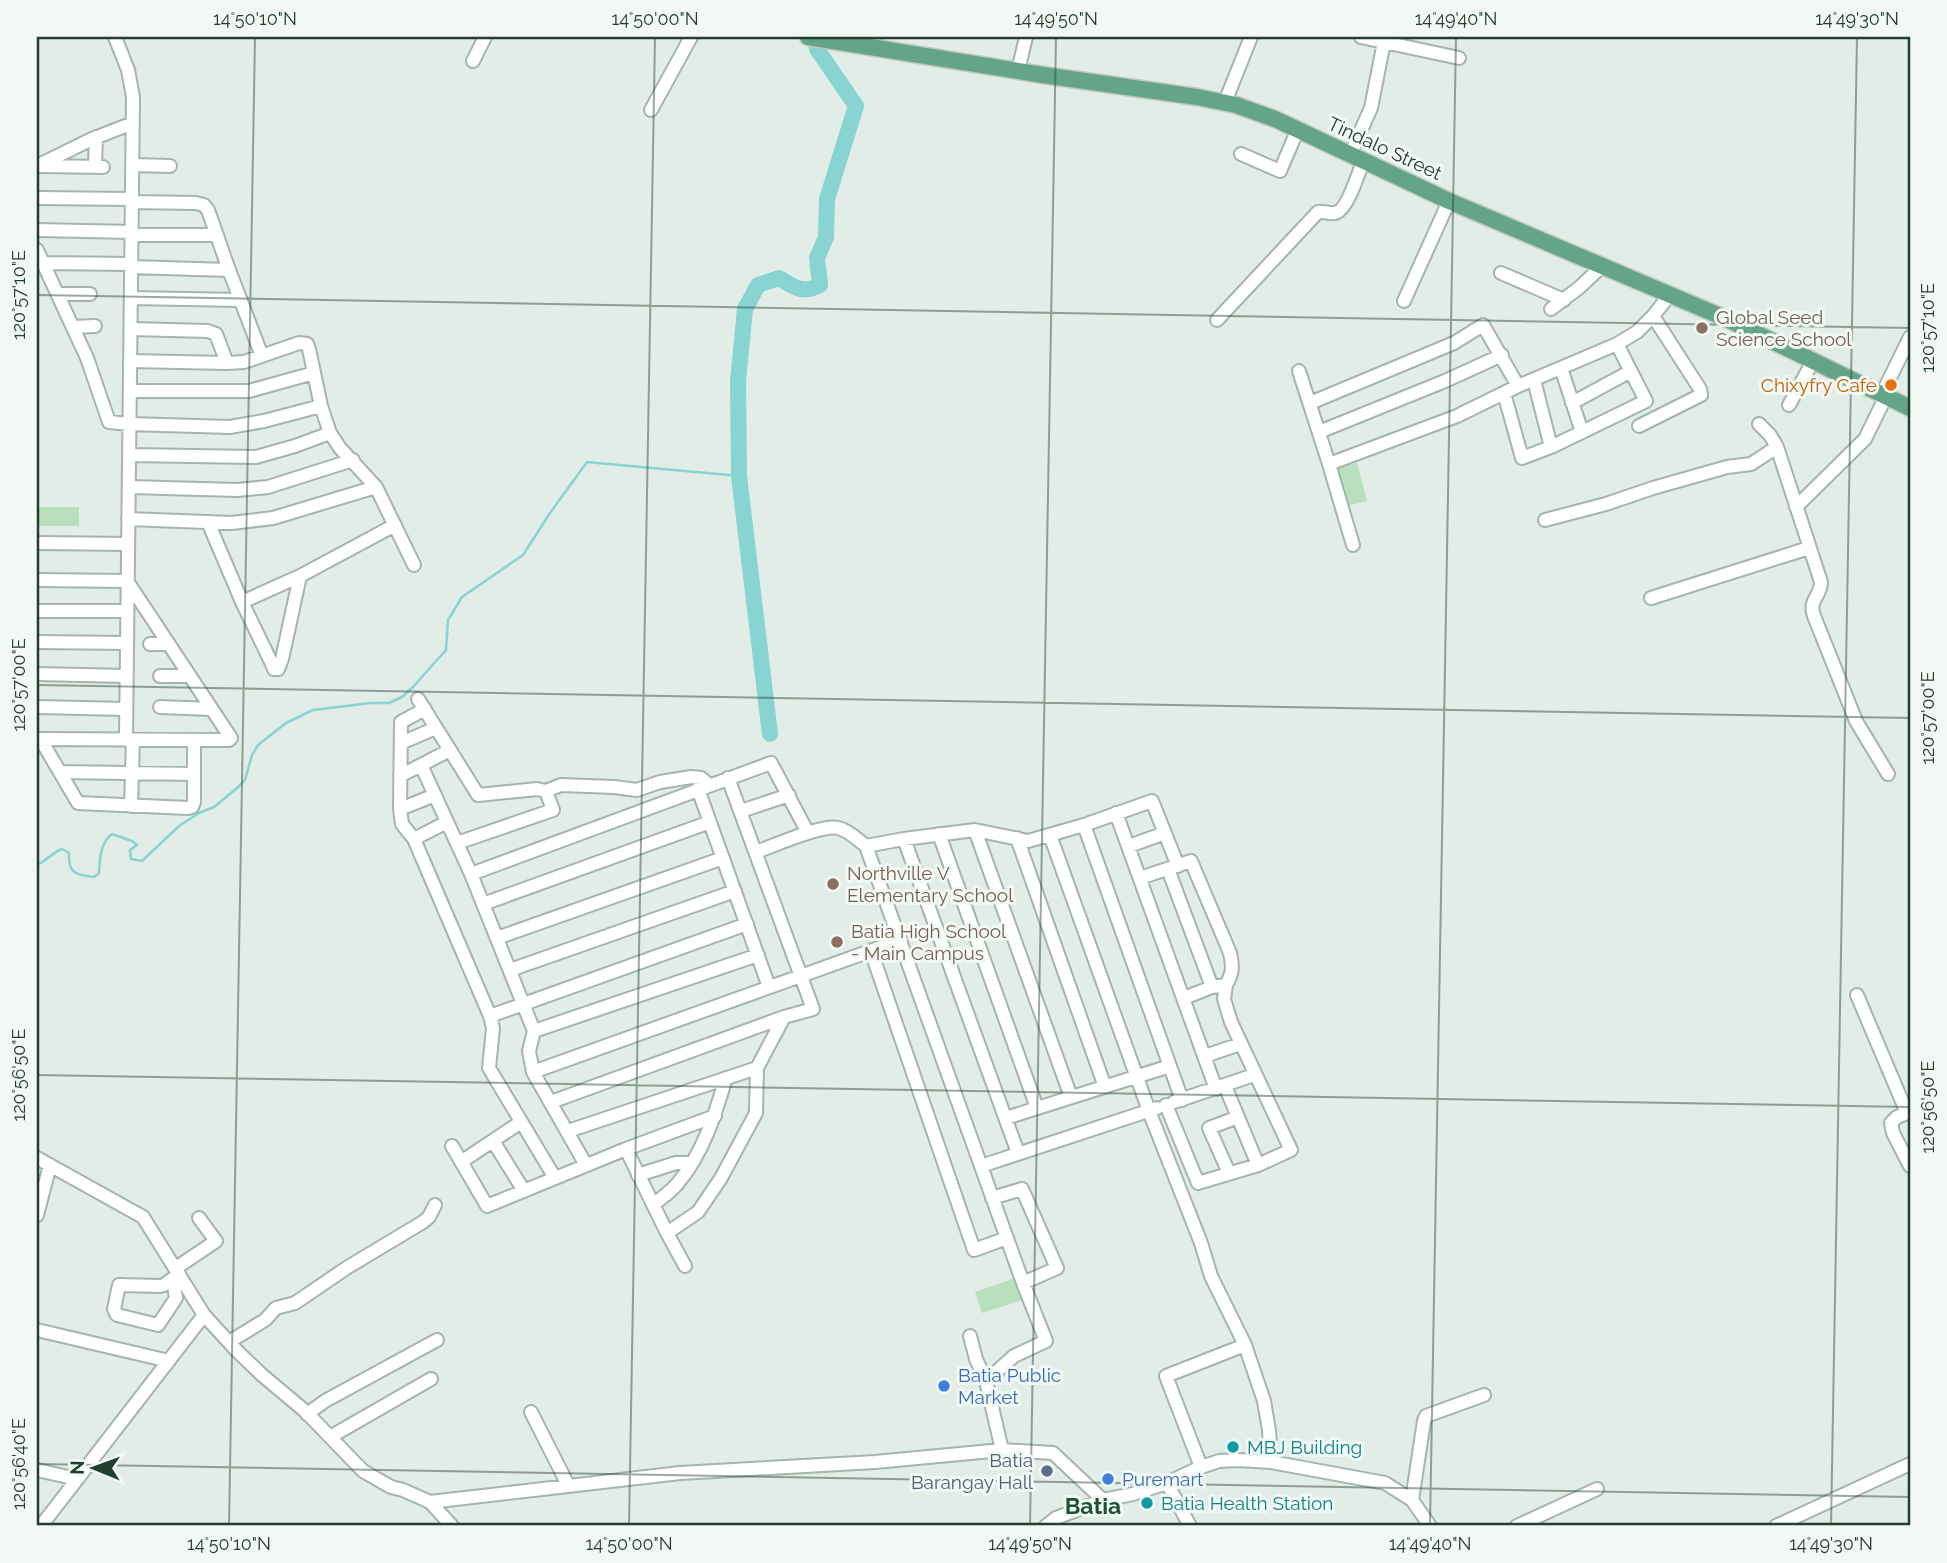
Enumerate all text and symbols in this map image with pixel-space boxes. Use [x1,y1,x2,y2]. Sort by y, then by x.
text: 14°50'10"N [213,8,297,29]
text: 14°50'00"N [611,8,699,29]
text: 14°49'50"N [1014,8,1098,29]
text: 14°49'40"N [1415,8,1497,29]
text: 14°49'30"N [1815,8,1899,29]
street label: Tindalo Street [1325,112,1446,184]
text: 120°57'10"E [8,250,29,340]
text: 120°57'10"E [1917,283,1938,373]
place label: Global Seed Science School [1716,306,1852,350]
marker: Global Seed Science School [1694,320,1710,336]
place label: Chixyfry Cafe [1761,374,1877,396]
marker: Chixyfry Cafe [1883,377,1899,393]
text: 120°57'00"E [8,638,29,732]
text: 120°57'00"E [1917,671,1938,765]
place label: Northville V Elementary School [847,862,1014,906]
marker: Northville V Elementary School [825,876,841,892]
place label: Batia High School - Main Campus [851,920,1007,964]
marker: Batia High School - Main Campus [829,934,845,950]
text: 120°56'50"E [8,1028,29,1122]
text: 120°56'50"E [1917,1060,1938,1154]
place label: Batia Public Market [958,1364,1061,1408]
marker: Batia Public Market [936,1378,952,1394]
text: 120°56'40"E [8,1418,29,1510]
north arrow [60,1434,130,1504]
place label: MBJ Building [1247,1436,1362,1458]
marker: MBJ Building [1225,1439,1241,1455]
place label: Batia Barangay Hall [911,1449,1034,1493]
text: N [66,1460,88,1475]
marker: Batia Barangay Hall [1039,1463,1055,1479]
place label: Puremart [1122,1468,1204,1490]
marker: Puremart [1100,1471,1116,1487]
district label: Batia [1065,1492,1121,1519]
place label: Batia Health Station [1161,1492,1333,1514]
marker: Batia Health Station [1139,1495,1155,1511]
text: 14°50'10"N [187,1533,271,1554]
text: 14°50'00"N [585,1533,673,1554]
text: 14°49'50"N [988,1533,1072,1554]
text: 14°49'40"N [1389,1533,1471,1554]
text: 14°49'30"N [1789,1533,1873,1554]

